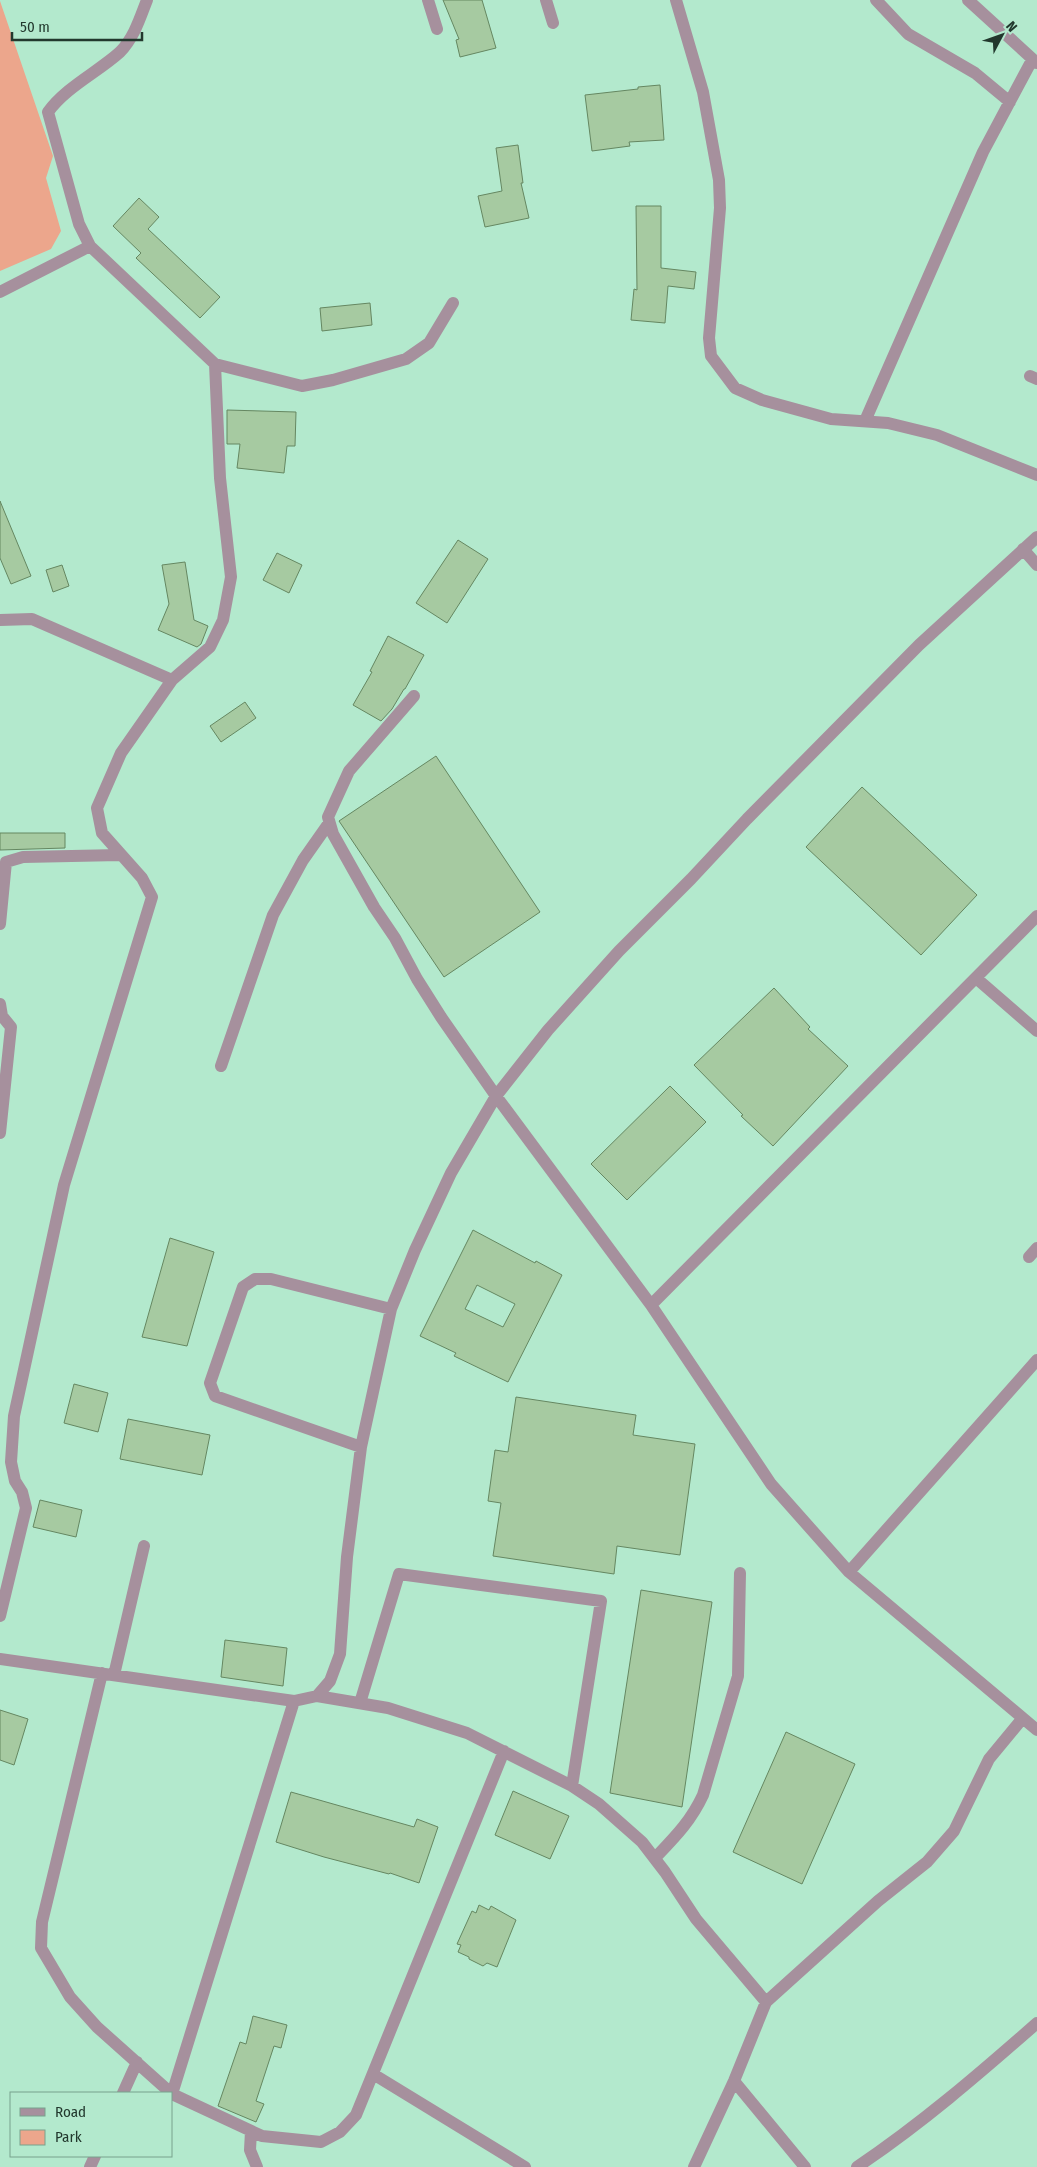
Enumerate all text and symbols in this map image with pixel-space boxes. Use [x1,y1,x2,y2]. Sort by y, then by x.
scale bar [12,10,142,42]
north arrow [977,10,1027,60]
text: 50 m [20,18,50,36]
text: N [1002,18,1021,36]
legend [10,2092,172,2157]
text: Road [55,2103,86,2121]
text: Park [55,2128,82,2146]

